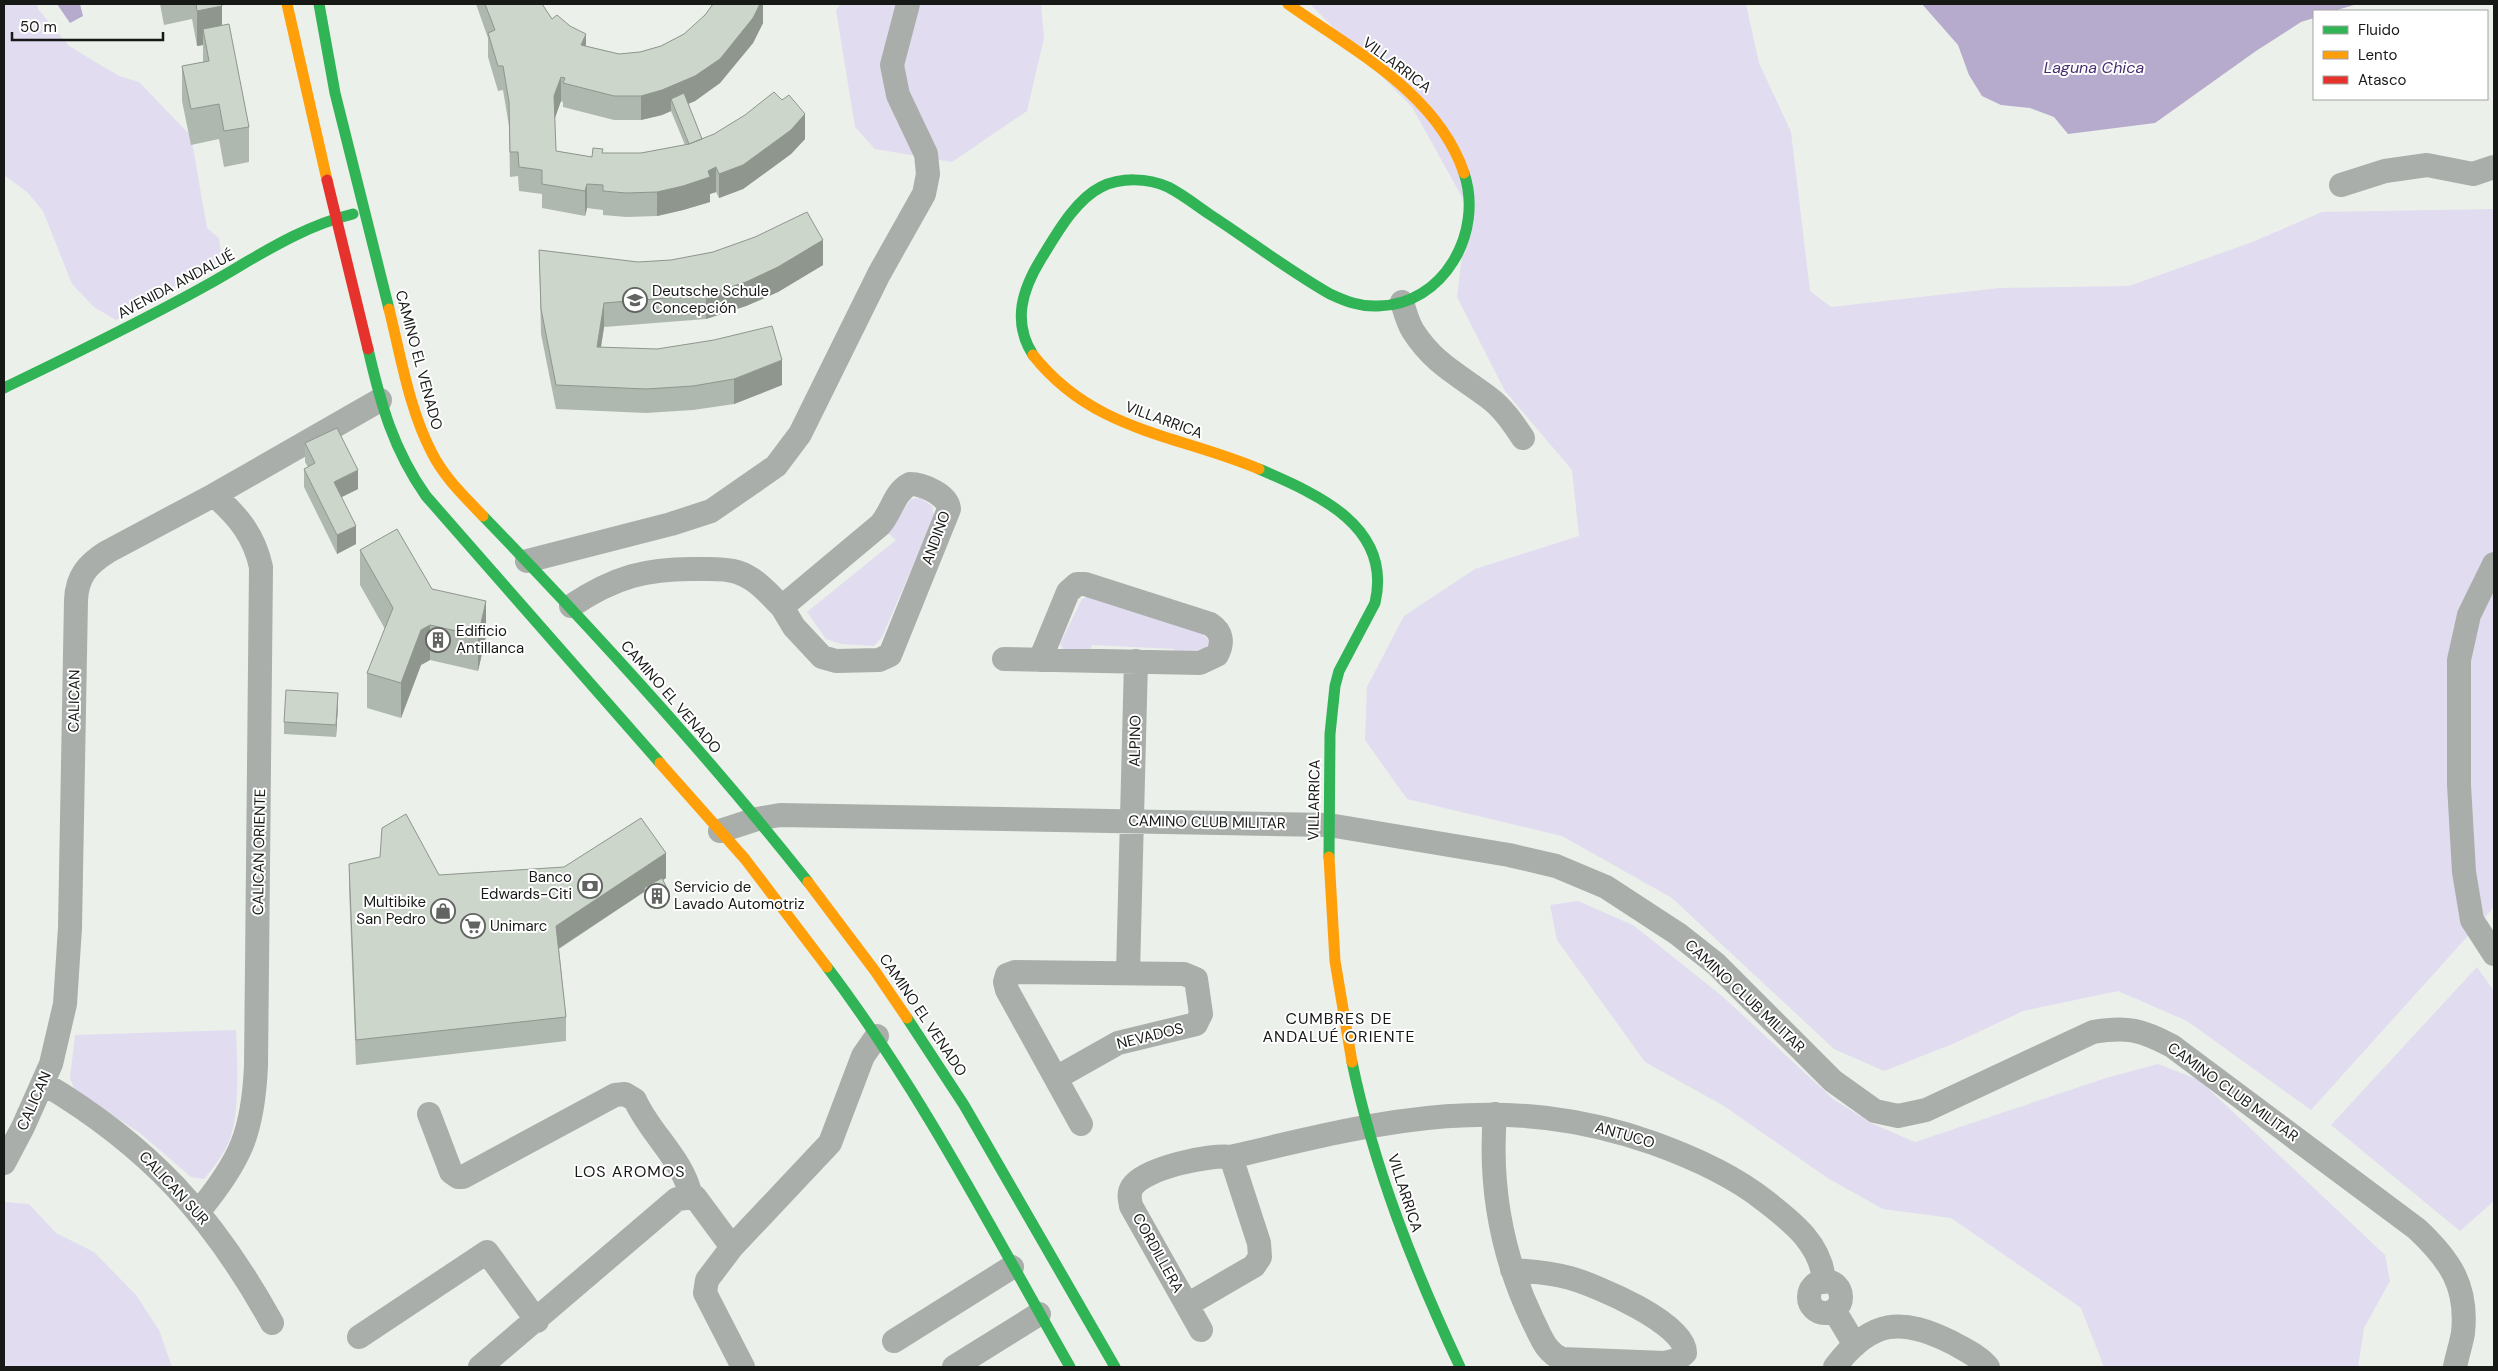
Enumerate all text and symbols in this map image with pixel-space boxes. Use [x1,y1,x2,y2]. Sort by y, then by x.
scale bar [12,10,164,42]
legend [2313,10,2488,100]
text: 50 m [20,17,57,37]
text: Fluido [2358,20,2400,40]
street label: VILLARRICA [1359,33,1435,97]
text: Lento [2358,45,2397,65]
water label: Laguna Chica [2044,57,2144,78]
text: Atasco [2358,70,2406,90]
street label: AVENIDA ANDALUÉ [114,245,238,323]
place label: Deutsche Schule Concepción [652,281,769,318]
school or university icon: Deutsche Schule Concepción [622,287,648,313]
street label: CAMINO EL VENADO [391,288,447,432]
street label: VILLARRICA [1122,397,1206,443]
street label: ANDINO [917,508,955,568]
place label: Edificio Antillanca [456,621,524,658]
building icon: Edificio Antillanca [425,627,451,653]
street label: CAMINO EL VENADO [616,636,726,758]
street label: CALICAN [63,669,85,733]
street label: ALPINO [1125,715,1145,767]
street label: VILLARRICA [1303,759,1325,841]
street label: CALICAN ORIENTE [248,789,270,915]
street label: CAMINO CLUB MILITAR [1128,811,1286,833]
place label: Banco Edwards-Citi [481,867,572,904]
bank icon: Banco Edwards-Citi [577,873,603,899]
place label: Servicio de Lavado Automotriz [674,877,805,914]
building icon: Servicio de Lavado Automotriz [644,883,670,909]
place label: Multibike San Pedro [356,892,426,929]
shop icon: Multibike San Pedro [430,898,456,924]
supermarket icon: Unimarc [460,913,486,939]
place label: Unimarc [490,916,547,936]
street label: CAMINO CLUB MILITAR [1681,935,1809,1057]
street label: CAMINO EL VENADO [875,950,971,1080]
district label: CUMBRES DE ANDALUÉ ORIENTE [1263,1008,1415,1047]
street label: NEVADOS [1115,1018,1186,1054]
street label: CAMINO CLUB MILITAR [2164,1038,2303,1146]
street label: CALICAN [12,1068,56,1134]
street label: ANTUCO [1593,1117,1657,1153]
street label: CALICAN SUR [135,1147,213,1229]
street label: VILLARRICA [1383,1151,1427,1235]
district label: LOS AROMOS [575,1161,685,1182]
street label: CORDILLERA [1128,1210,1188,1296]

